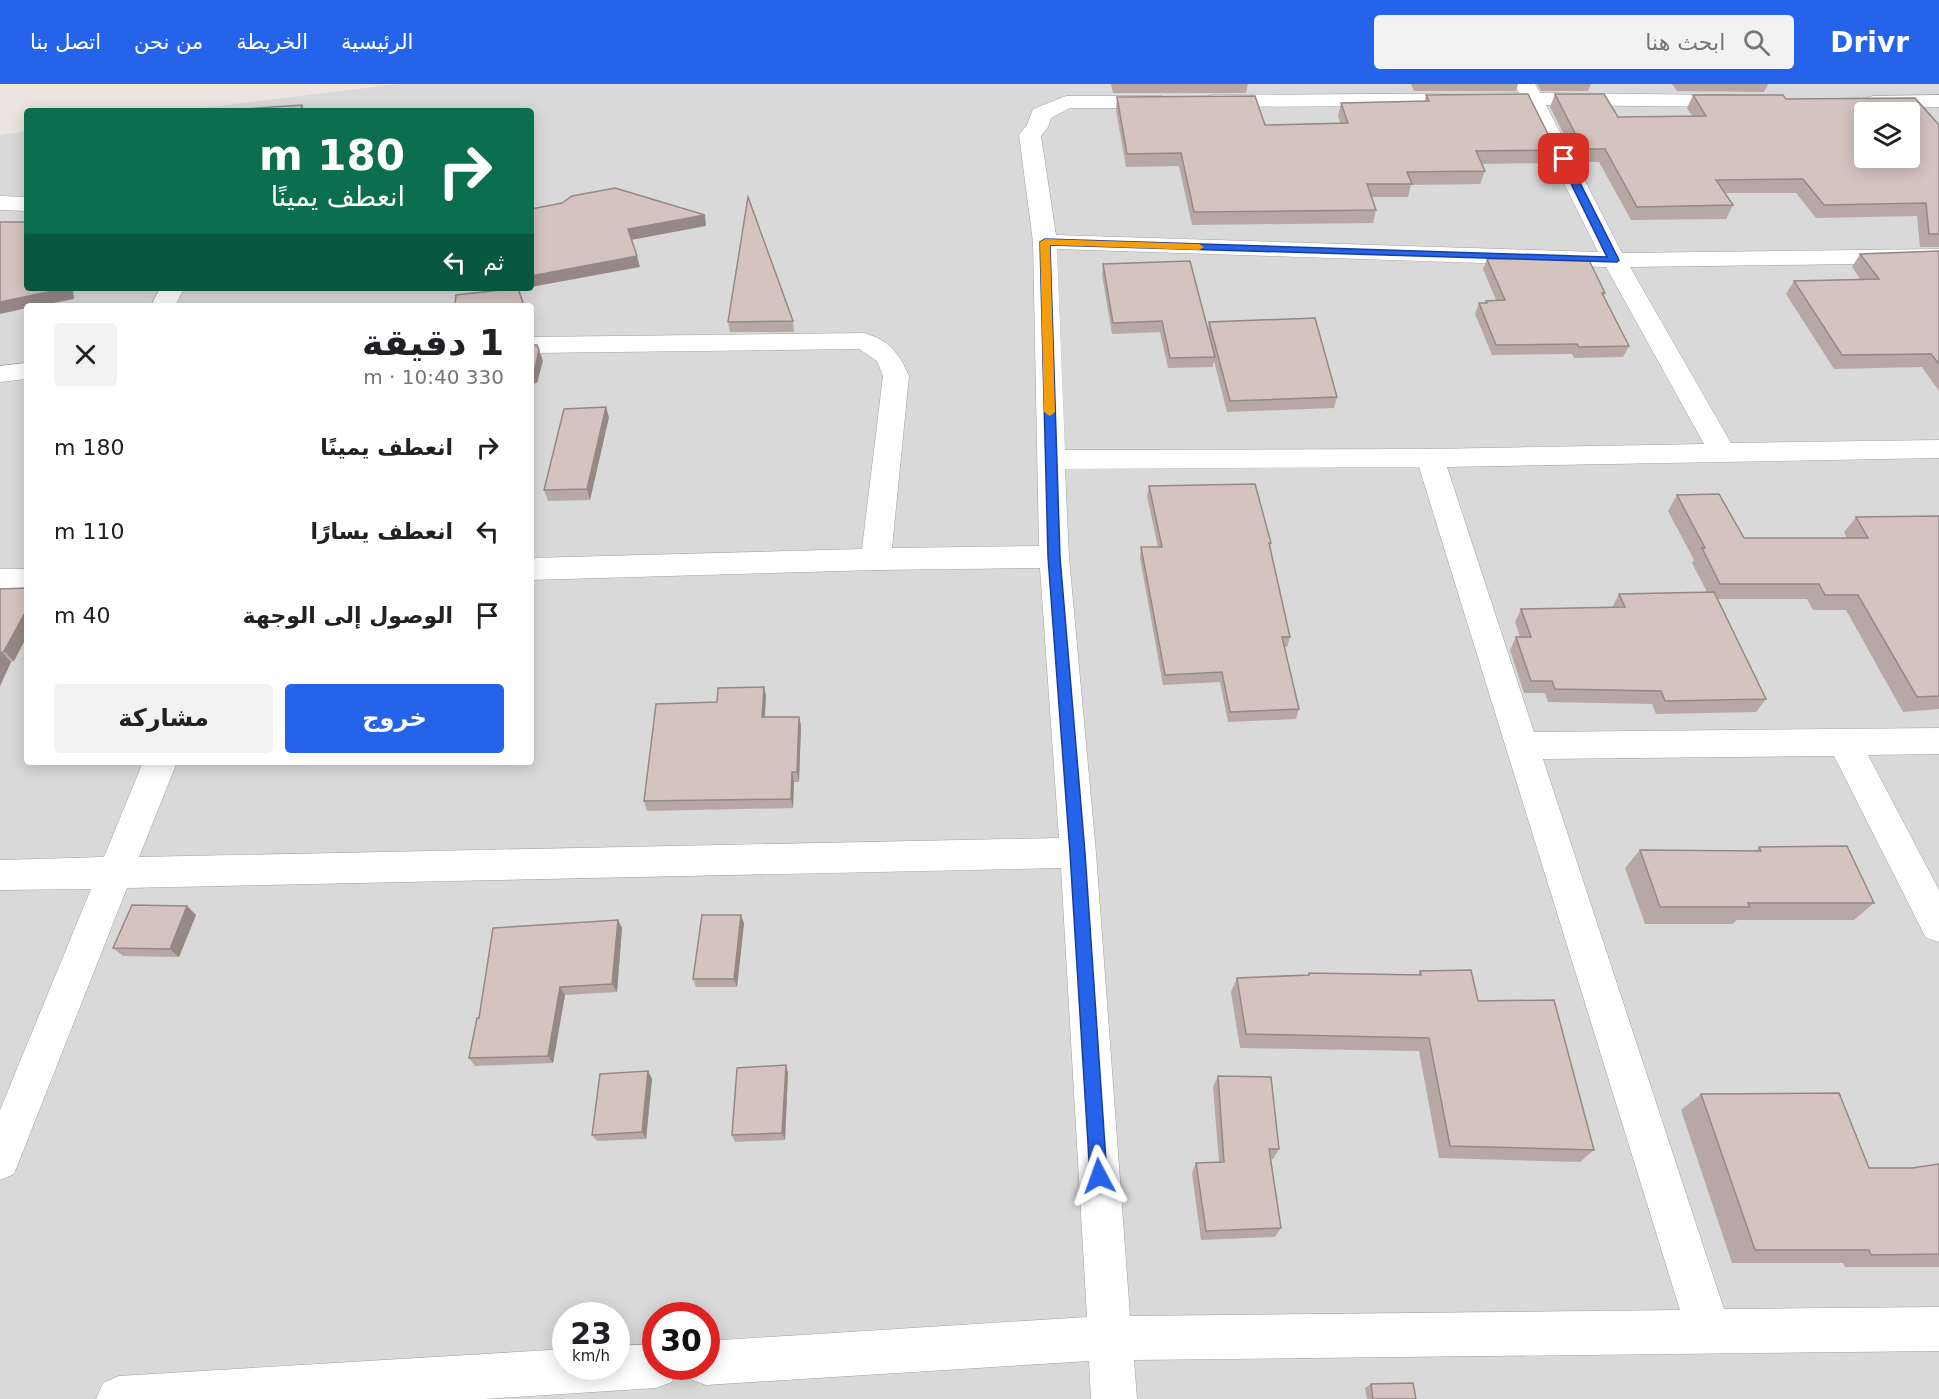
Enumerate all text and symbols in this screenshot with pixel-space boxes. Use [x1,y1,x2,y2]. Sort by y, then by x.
search box [1374,15,1794,69]
icon: search [1740,26,1773,59]
text: Drivr [1830,26,1909,59]
text: اتصل بنا [30,30,101,54]
text: من نحن [134,30,203,54]
text: الخريطة [236,30,308,54]
text: الرئيسية [341,30,413,54]
text: ابحث هنا [1645,30,1725,55]
map controls [1854,102,1920,168]
button: layers [1854,102,1920,168]
text: 180 m [259,131,405,180]
icon: right [426,132,504,210]
pin [1538,133,1589,184]
icon: arrive [1547,142,1580,175]
text: انعطف يمينًا [271,181,405,212]
icon: left [438,246,471,279]
text: ثم [483,250,504,275]
text: 1 دقيقة [362,322,504,363]
button: close [54,323,117,386]
text: 330 m · 10:40 [363,365,504,389]
icon: right [471,431,504,464]
text: 180 m [54,435,124,460]
text: انعطف يمينًا [320,435,453,460]
icon: left [471,515,504,548]
text: 110 m [54,519,124,544]
text: انعطف يسارًا [310,519,453,544]
icon: arrive [471,599,504,632]
text: 40 m [54,603,110,628]
text: الوصول إلى الوجهة [243,603,453,628]
button: مشاركة [54,684,273,753]
button: خروج [285,684,504,753]
position arrow [1067,1144,1131,1208]
speed limit sign: 30 [642,1302,720,1380]
text: 23 [570,1316,612,1351]
text: km/h [572,1347,610,1365]

